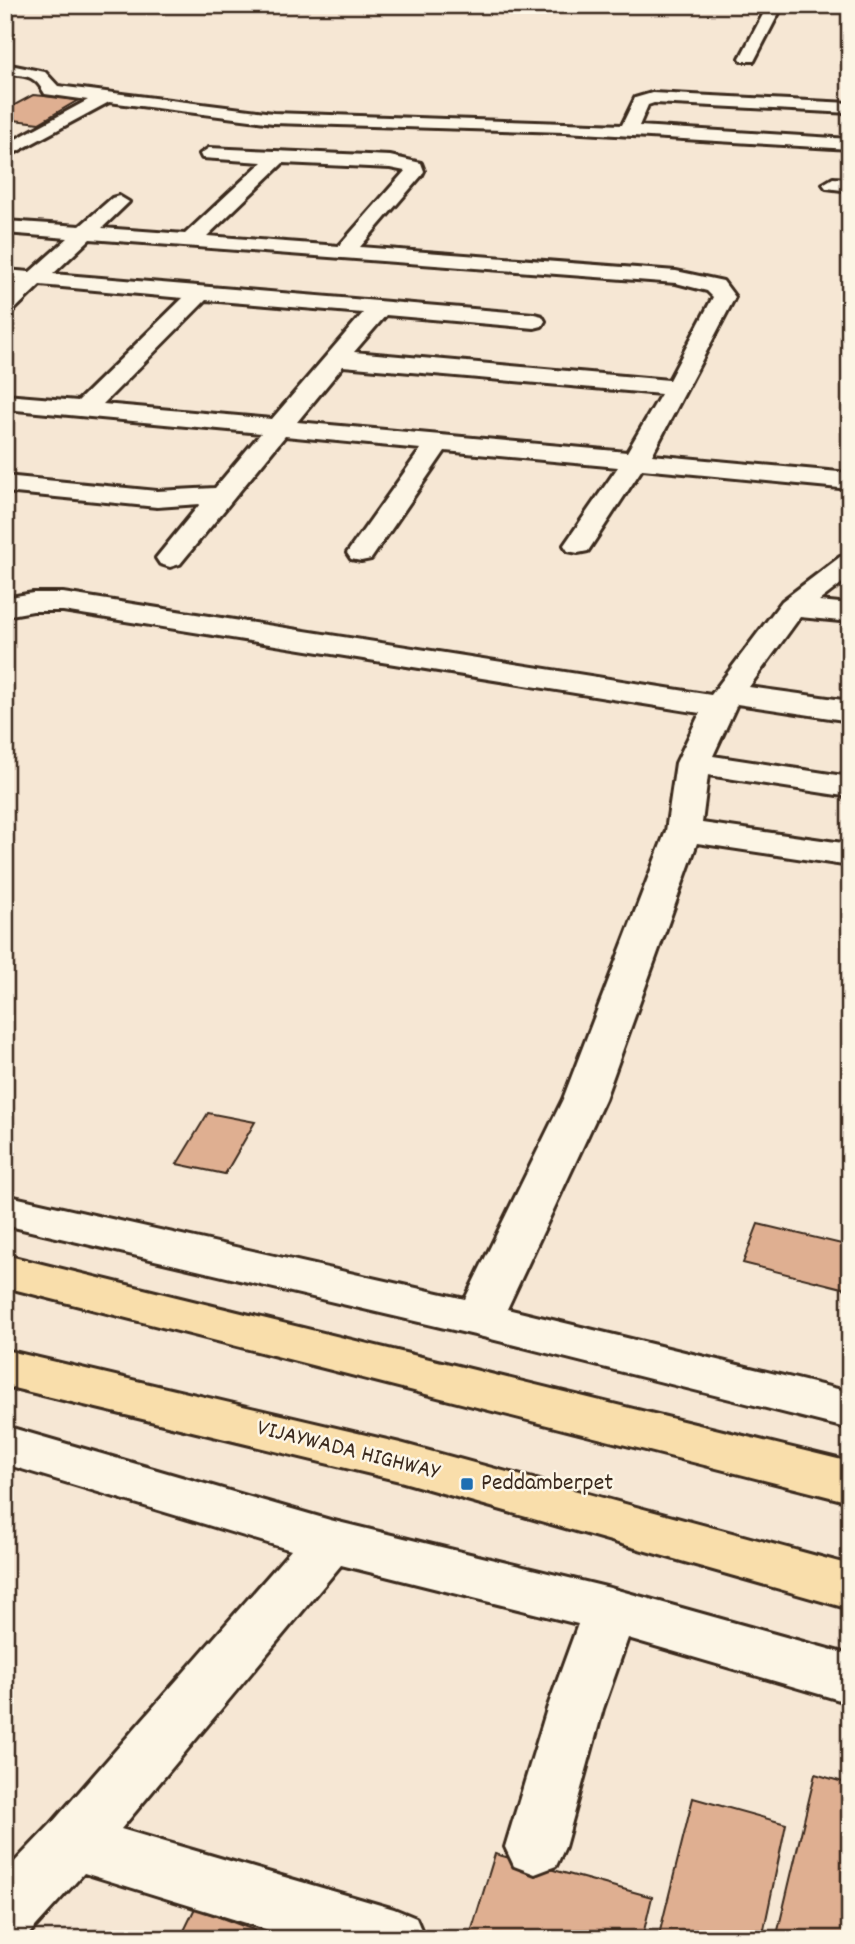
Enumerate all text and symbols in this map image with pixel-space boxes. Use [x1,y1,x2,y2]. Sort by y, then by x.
street label: VIJAYWADA HIGHWAY [253,1412,444,1490]
place label: Peddamberpet [481,1467,613,1501]
marker: Peddamberpet [459,1476,475,1492]

